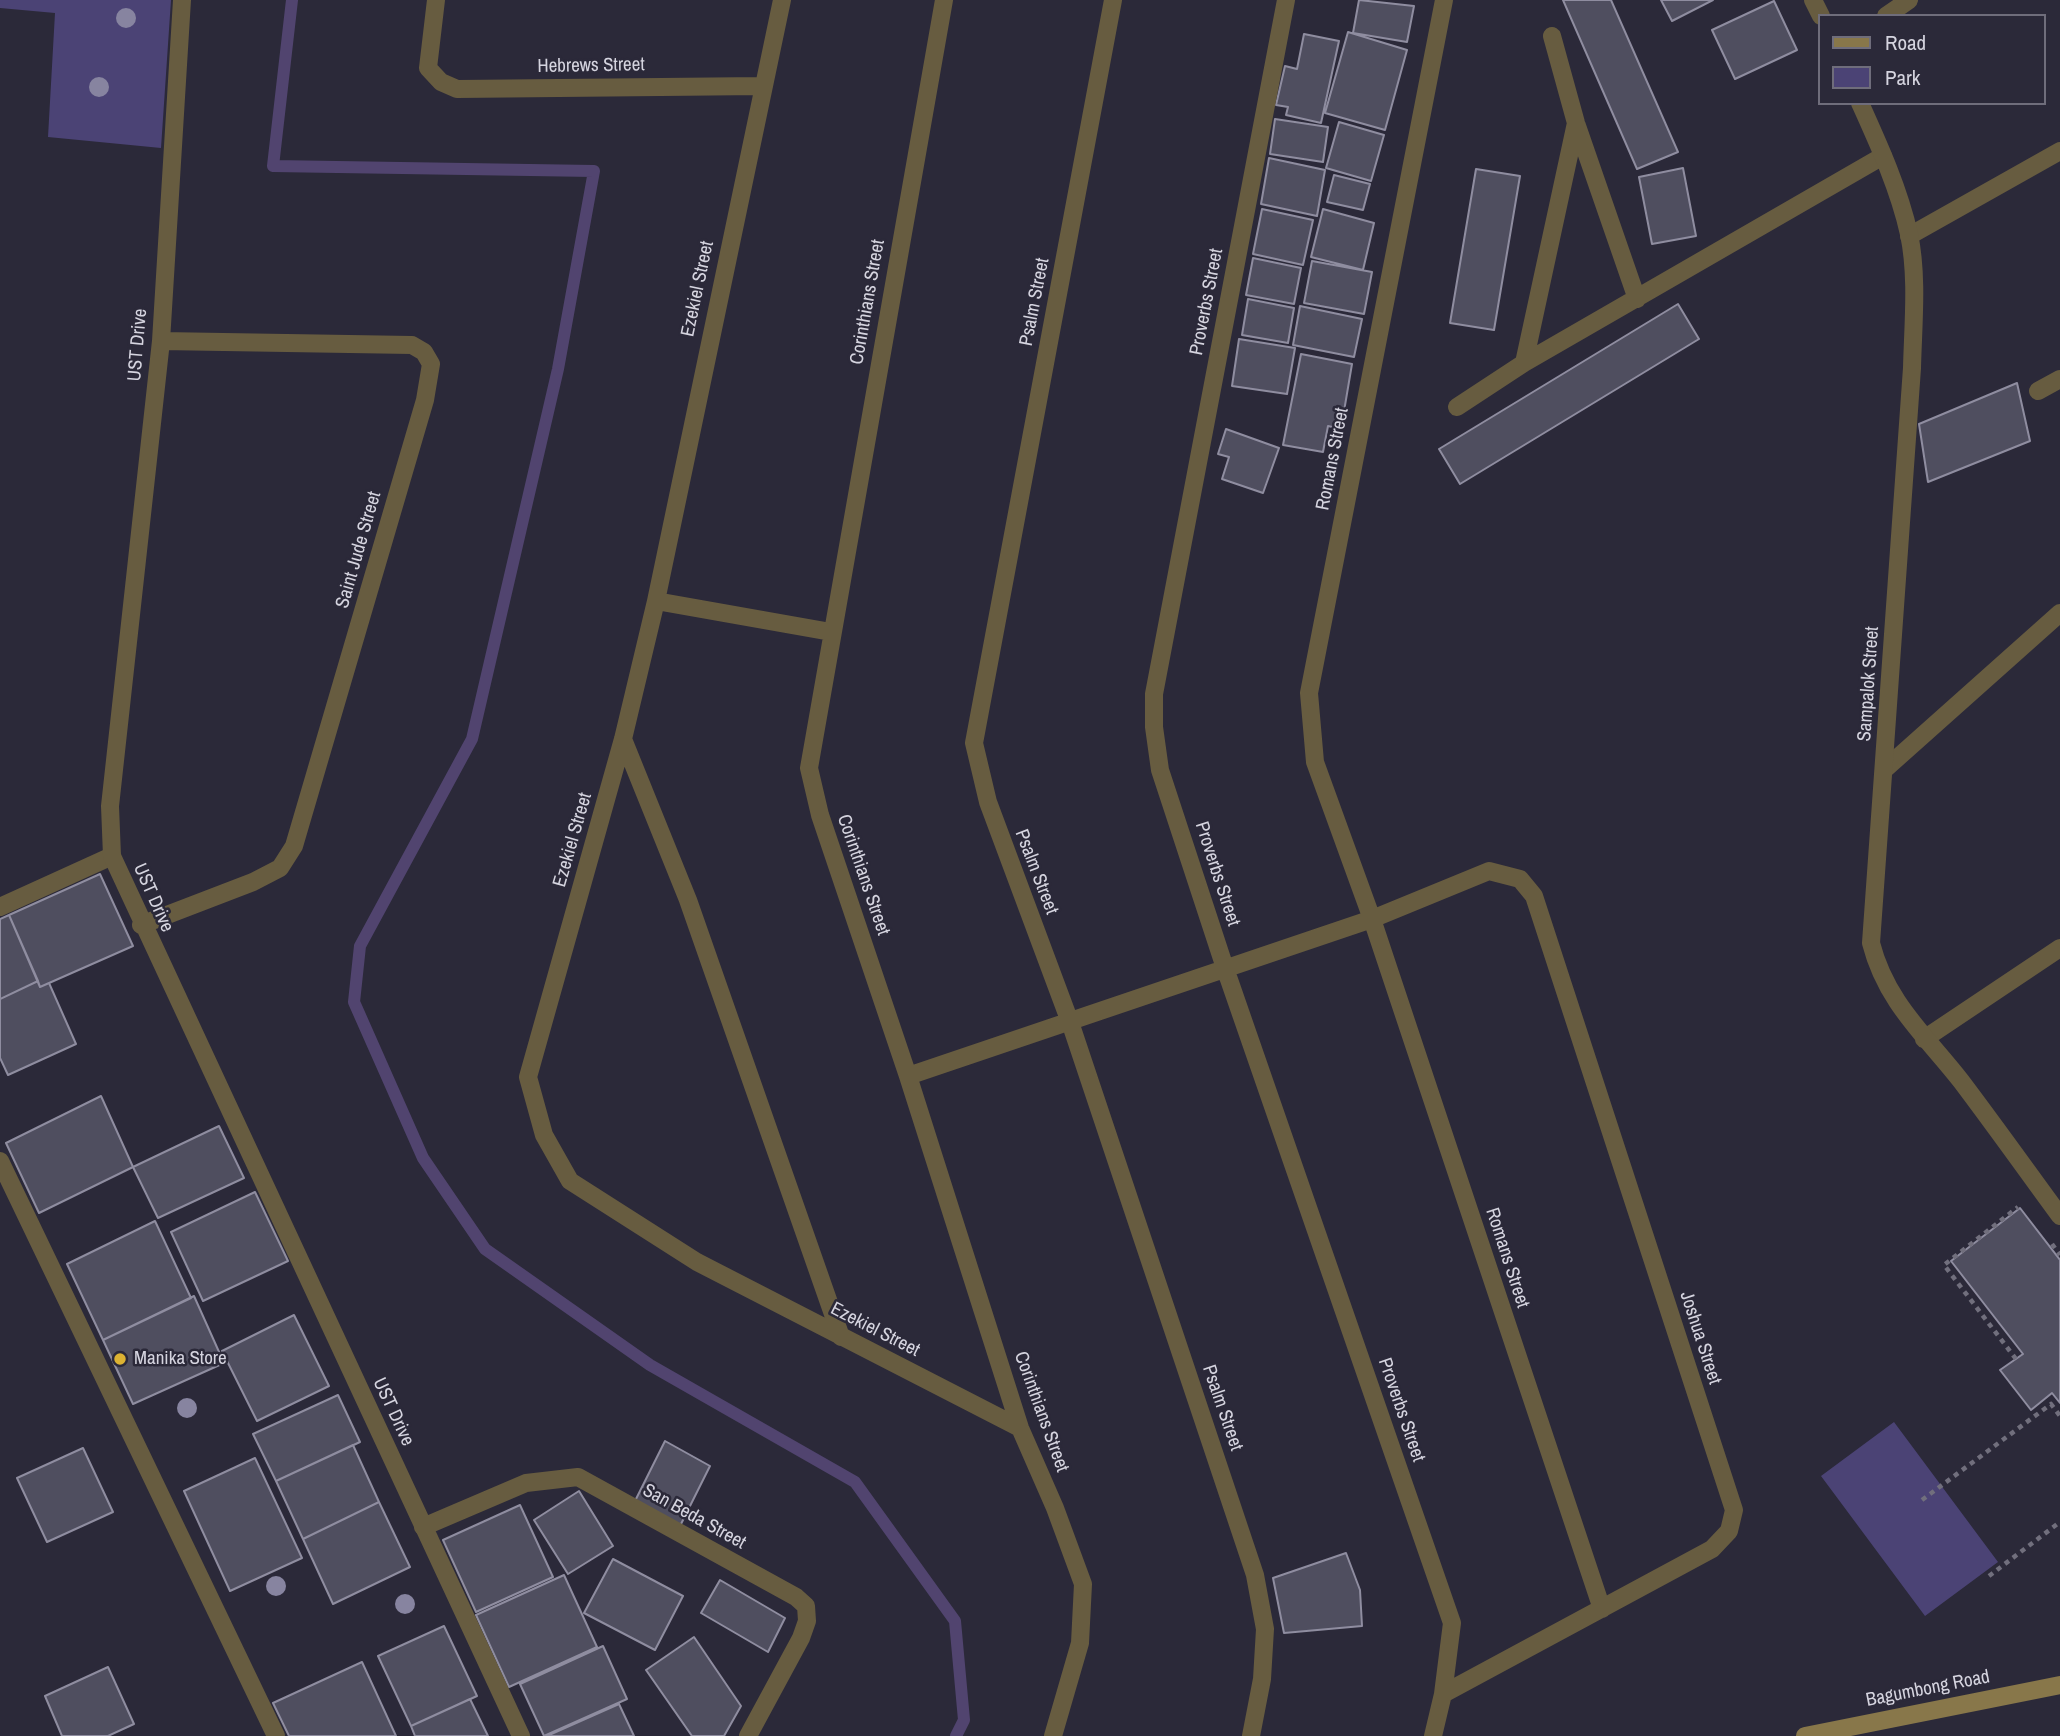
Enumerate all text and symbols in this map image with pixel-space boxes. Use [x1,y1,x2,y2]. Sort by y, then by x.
legend [1818,14,2046,105]
text: Road [1885,28,1926,57]
street label: Hebrews Street [537,54,645,78]
text: Park [1885,63,1920,92]
street label: Corinthians Street [846,238,890,366]
street label: Ezekiel Street [677,239,719,339]
street label: Proverbs Street [1185,247,1229,357]
street label: Psalm Street [1015,256,1055,348]
street label: UST Drive [123,308,153,382]
street label: Romans Street [1312,406,1354,512]
street label: Saint Jude Street [331,489,387,611]
street label: Sampalok Street [1854,626,1884,742]
street label: Ezekiel Street [549,790,597,890]
street label: Corinthians Street [832,812,894,938]
street label: Proverbs Street [1189,819,1245,929]
street label: Psalm Street [1009,826,1063,918]
street label: UST Drive [128,860,178,936]
street label: Romans Street [1480,1205,1534,1311]
street label: Joshua Street [1674,1289,1726,1387]
street label: Ezekiel Street [827,1298,923,1362]
place label: Manika Store [134,1348,227,1370]
street label: Corinthians Street [1009,1349,1073,1475]
marker: Manika Store [112,1351,128,1367]
street label: Proverbs Street [1373,1355,1429,1465]
street label: Psalm Street [1197,1362,1247,1454]
street label: UST Drive [367,1374,419,1450]
street label: San Beda Street [638,1479,750,1555]
street label: Bagumbong Road [1864,1666,1992,1712]

